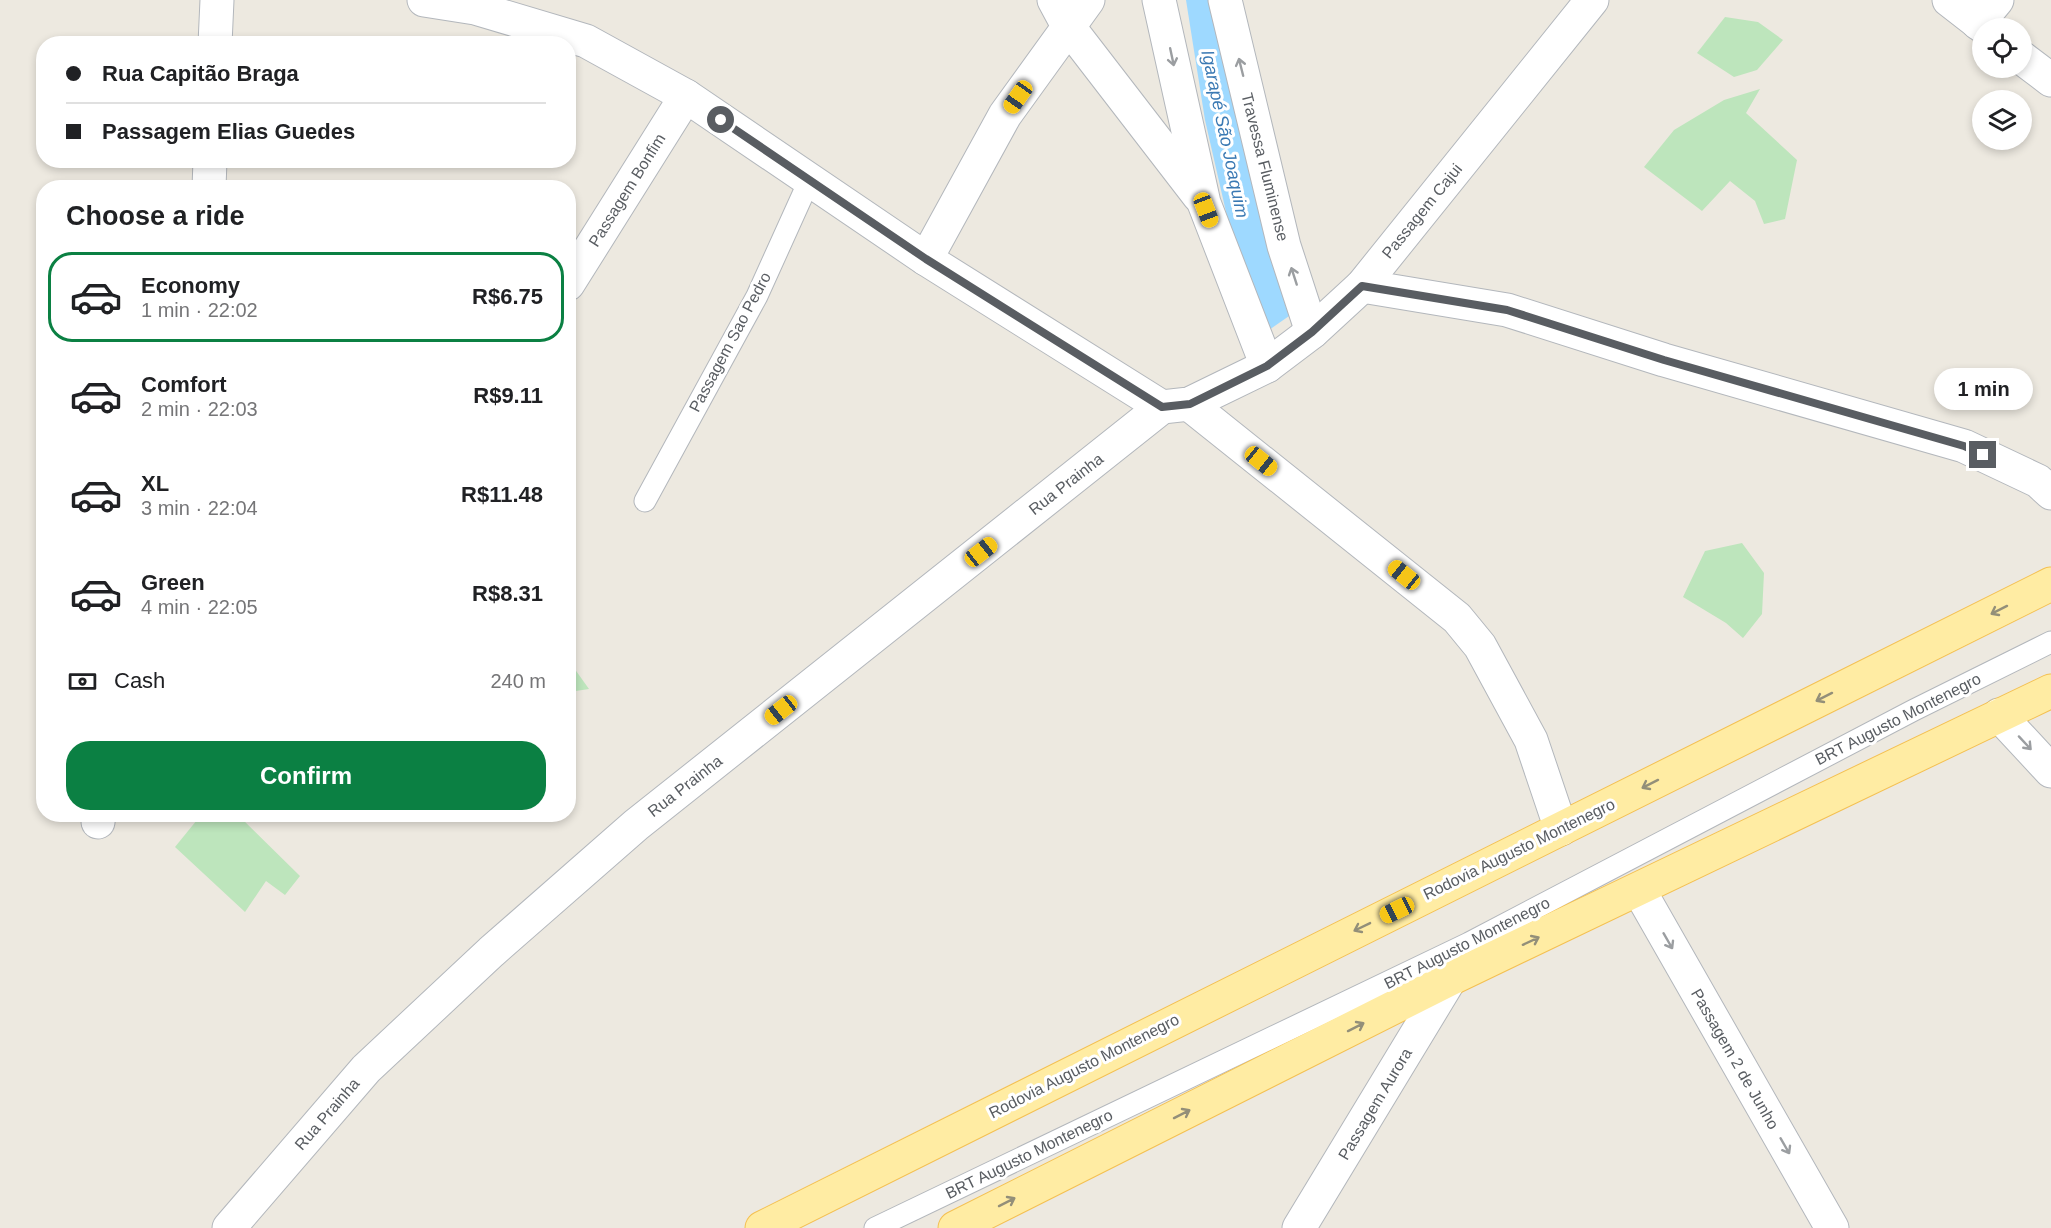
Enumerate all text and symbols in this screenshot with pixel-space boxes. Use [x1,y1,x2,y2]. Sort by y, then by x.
map controls [1972,18,2032,150]
button: locate [1972,18,2032,78]
one-way arrow [1167,47,1178,66]
water label: Igarapé São Joaquim [1197,48,1253,220]
one-way arrow [1234,58,1246,77]
text: Rua Capitão Braga [102,61,299,86]
car [1000,77,1036,117]
button: layers [1972,90,2032,150]
street label: Travessa Fluminense [1238,91,1292,243]
route start [707,106,734,133]
text: Passagem Elias Guedes [102,119,355,144]
street label: Passagem Bonfim [585,130,669,250]
street label: Passagem Cajui [1379,160,1465,262]
car [1191,190,1221,230]
text: Choose a ride [66,201,245,231]
one-way arrow [1288,267,1299,286]
street label: Passagem Sao Pedro [686,269,774,415]
icon: car [69,270,123,324]
text: Economy [141,273,240,298]
text: R$6.75 [472,284,543,309]
text: 1 min · 22:02 [141,299,258,321]
callout: 1 min [1934,368,2032,410]
icon: car [69,369,123,423]
text: Comfort [141,372,227,397]
text: 1 min [1957,378,2010,400]
text: R$9.11 [473,383,543,408]
text: 2 min · 22:03 [141,398,258,420]
route end [1969,441,1996,468]
car [1241,443,1281,479]
street label: Rua Prainha [1026,450,1106,518]
icon: car [69,468,123,522]
text: XL [141,471,169,496]
text: R$11.48 [461,482,543,507]
text: 3 min · 22:04 [141,497,258,519]
car [961,534,1001,570]
car [1384,557,1424,593]
icon: car [69,567,123,621]
text: Green [141,570,205,595]
text: R$8.31 [472,581,543,606]
text: 4 min · 22:05 [141,596,258,618]
one-way arrow [1990,605,2008,616]
icon: cash [66,665,99,698]
text: Cash [114,668,165,693]
text: 240 m [490,670,546,692]
street label: BRT Augusto Montenegro [1812,670,1984,768]
car [761,692,801,728]
one-way arrow [1816,692,1834,704]
one-way arrow [2018,736,2032,751]
button: Confirm [66,741,546,810]
street label: Rua Prainha [645,752,725,820]
one-way arrow [1641,779,1659,791]
street label: Rodovia Augusto Montenegro [1421,795,1618,903]
car [1377,894,1417,926]
street label: BRT Augusto Montenegro [1381,894,1553,992]
one-way arrow [1354,922,1372,933]
one-way arrow [1663,931,1674,949]
one-way arrow [1521,934,1539,946]
street label: Passagem 2 de Junho [1688,986,1782,1132]
street label: Rodovia Augusto Montenegro [986,1011,1182,1121]
one-way arrow [1346,1020,1364,1032]
street label: Passagem Aurora [1335,1045,1415,1163]
street label: Rua Prainha [291,1075,363,1153]
street label: BRT Augusto Montenegro [943,1106,1115,1202]
one-way arrow [1172,1108,1190,1119]
one-way arrow [1780,1137,1792,1154]
one-way arrow [998,1195,1016,1207]

